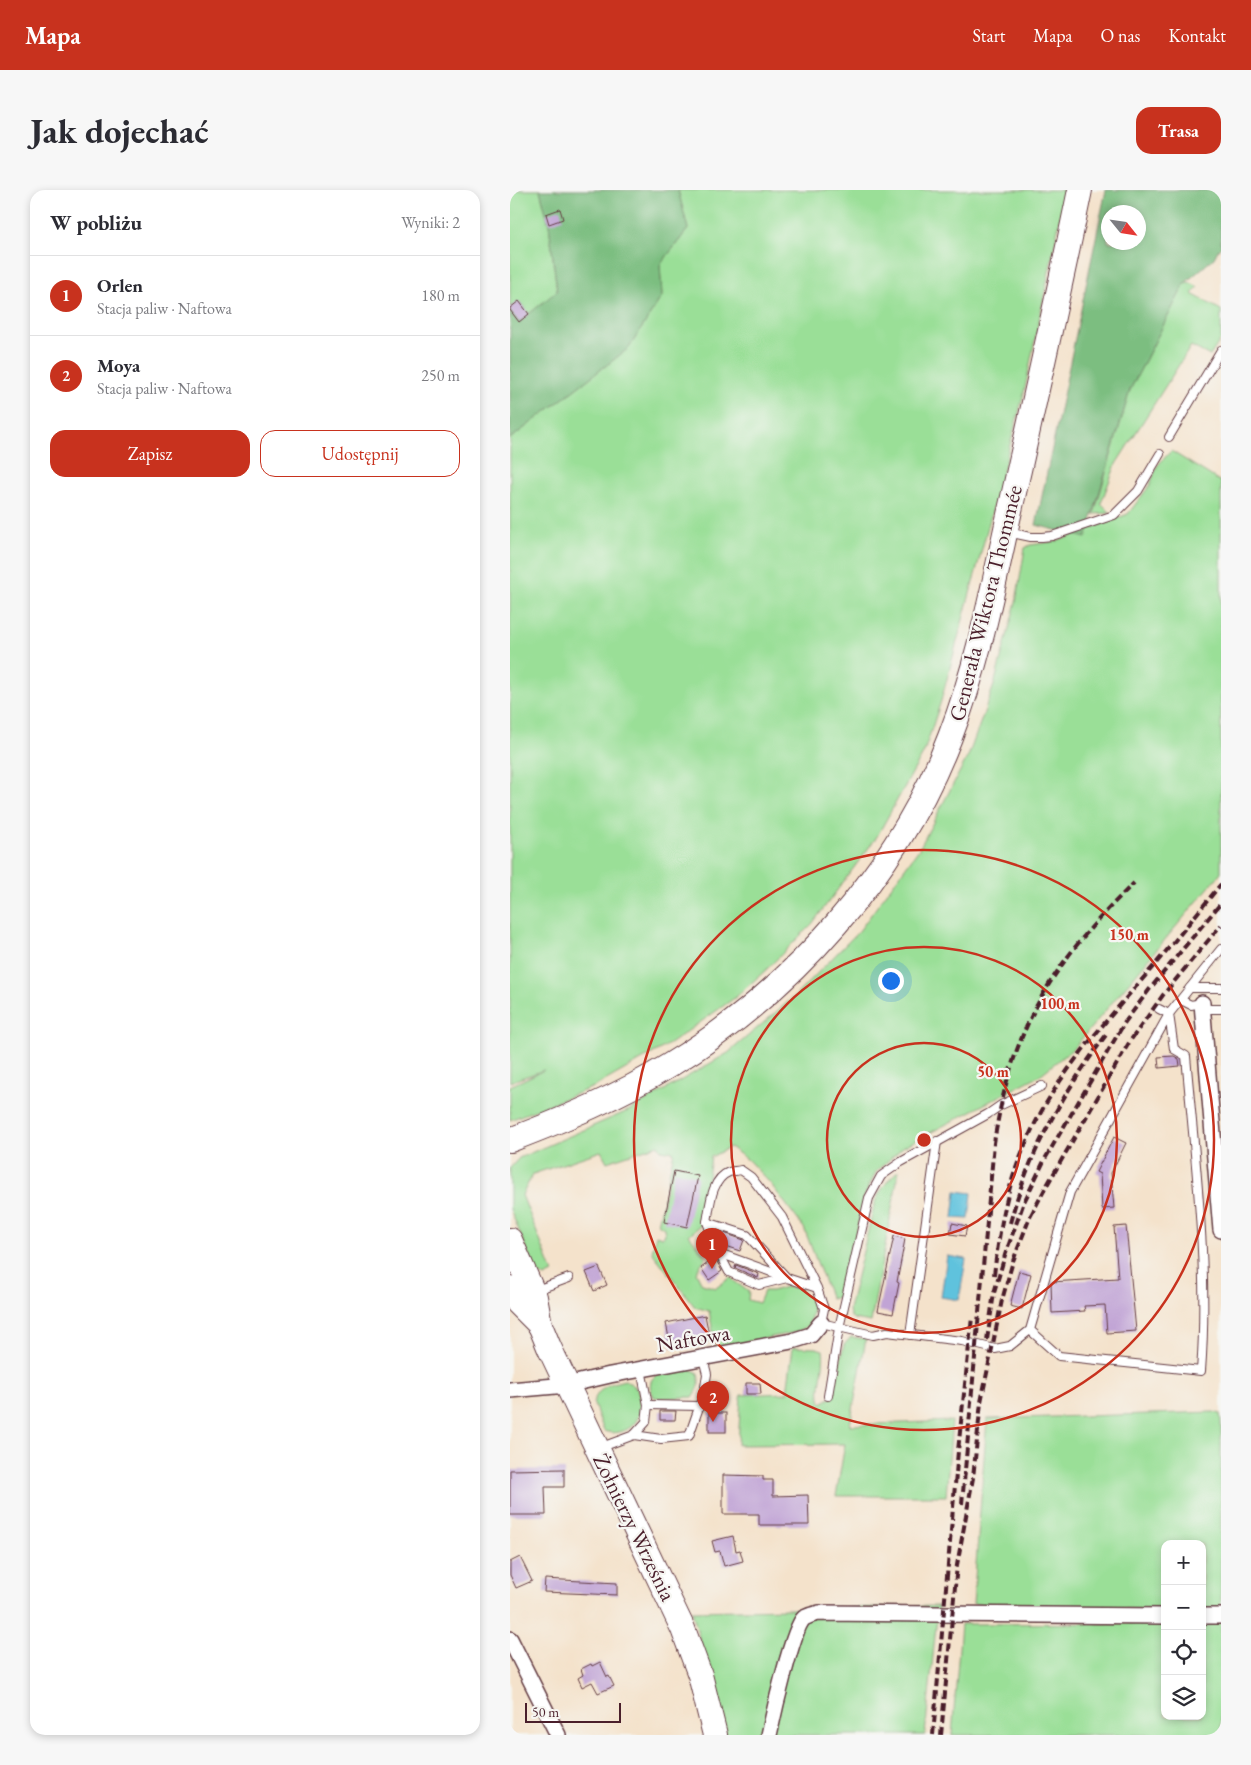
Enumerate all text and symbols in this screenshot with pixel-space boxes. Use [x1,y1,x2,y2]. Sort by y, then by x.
text: Mapa [25,20,81,51]
text: Start [972,24,1005,47]
text: Mapa [1033,24,1073,47]
text: O nas [1101,24,1140,47]
text: Kontakt [1168,24,1226,47]
button: Trasa [1136,107,1221,154]
text: Jak dojechać [30,108,209,153]
north arrow [1101,205,1146,250]
text: W pobliżu [50,209,142,236]
text: Wyniki: 2 [401,212,460,233]
text: Orlen [97,273,143,298]
text: 1 [62,285,70,306]
text: 180 m [421,285,460,306]
text: Stacja paliw · Naftowa [97,298,232,319]
text: Moya [97,353,140,378]
text: 2 [62,365,70,386]
text: 250 m [421,365,460,386]
text: Stacja paliw · Naftowa [97,378,232,399]
button: Zapisz [50,430,250,477]
button: Udostępnij [260,430,460,477]
street label: Generała Wiktora Thommée [942,482,1029,724]
text: 150 m [1109,925,1149,944]
your location [878,968,904,994]
text: 100 m [1040,994,1080,1013]
text: 50 m [977,1062,1009,1081]
centre of rings [915,1131,933,1149]
pin: 1 [696,1228,728,1269]
street label: Naftowa [654,1318,732,1359]
pin: 2 [697,1381,729,1422]
street label: Żołnierzy Września [586,1449,683,1606]
map controls [1161,1540,1206,1720]
button: + [1161,1540,1206,1585]
button: − [1161,1585,1206,1630]
button: locate [1161,1630,1206,1675]
button: layers [1161,1675,1206,1720]
scale bar [525,1700,621,1723]
text: 50 m [532,1703,559,1721]

